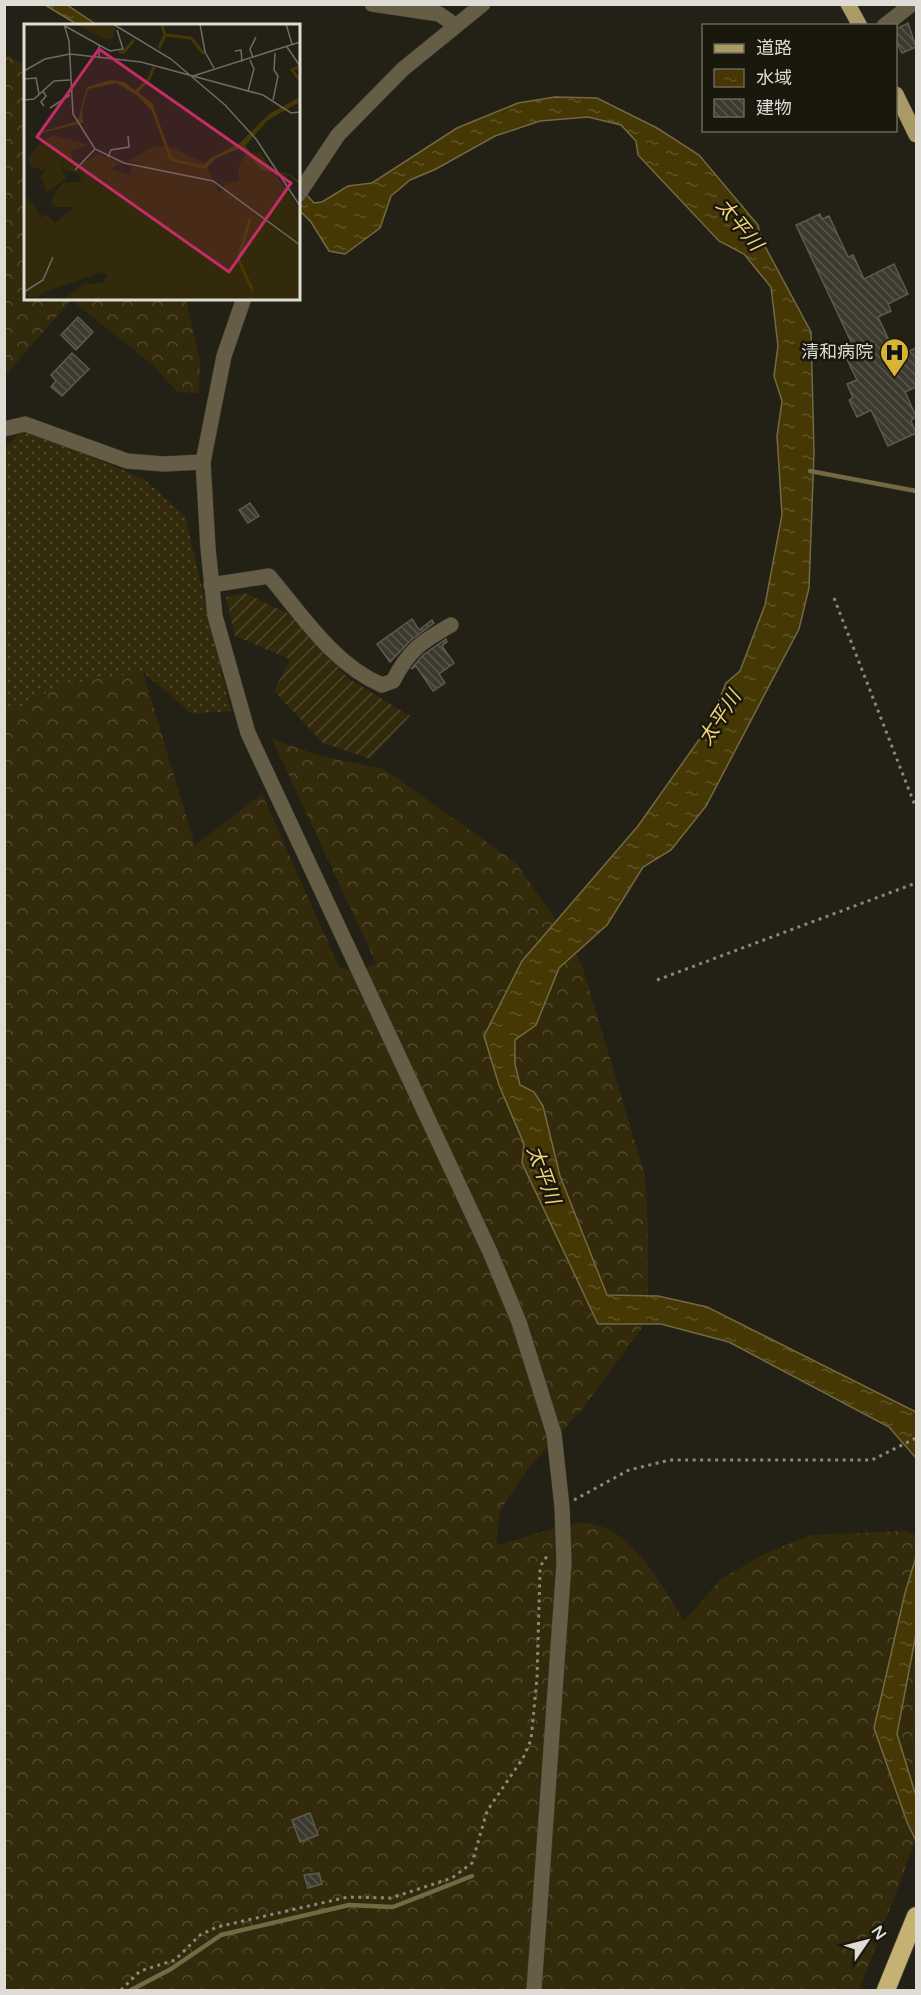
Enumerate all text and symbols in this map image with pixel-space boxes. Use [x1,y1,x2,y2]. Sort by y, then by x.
inset map [24,24,300,300]
legend [702,24,897,132]
text: 道路 [756,37,792,59]
text: 水域 [756,67,792,89]
text: 建物 [756,97,792,119]
water label: 太平川 [711,194,768,257]
hospital icon: 清和病院 [878,336,910,378]
place label: 清和病院 [801,341,873,363]
water label: 太平川 [694,685,747,750]
water label: 太平川 [521,1143,565,1209]
north arrow [837,1911,897,1971]
text: N [867,1922,890,1944]

